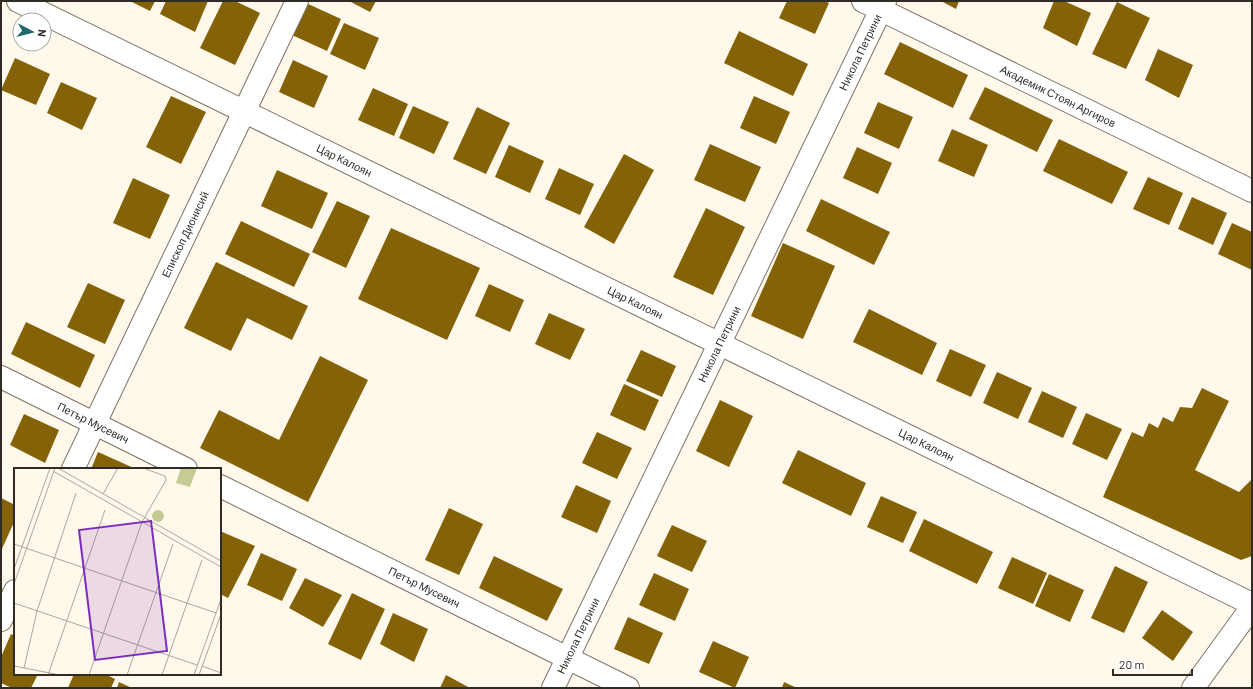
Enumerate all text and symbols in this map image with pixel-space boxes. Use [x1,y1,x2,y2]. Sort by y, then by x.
north arrow [12,12,52,52]
street label: Никола Петрини [836,12,884,92]
text: N [36,29,49,38]
street label: Академик Стоян Аргиров [998,62,1118,130]
street label: Цар Калоян [315,141,374,179]
street label: Епископ Дионисий [159,189,211,279]
street label: Цар Калоян [606,283,665,321]
street label: Никола Петрини [695,304,743,384]
street label: Петър Мусевич [56,399,131,446]
street label: Цар Калоян [897,425,956,463]
inset map [14,468,221,675]
street label: Петър Мусевич [387,564,462,610]
street label: Никола Петрини [554,595,602,676]
scale bar [1113,651,1192,677]
text: 20 m [1119,657,1145,671]

